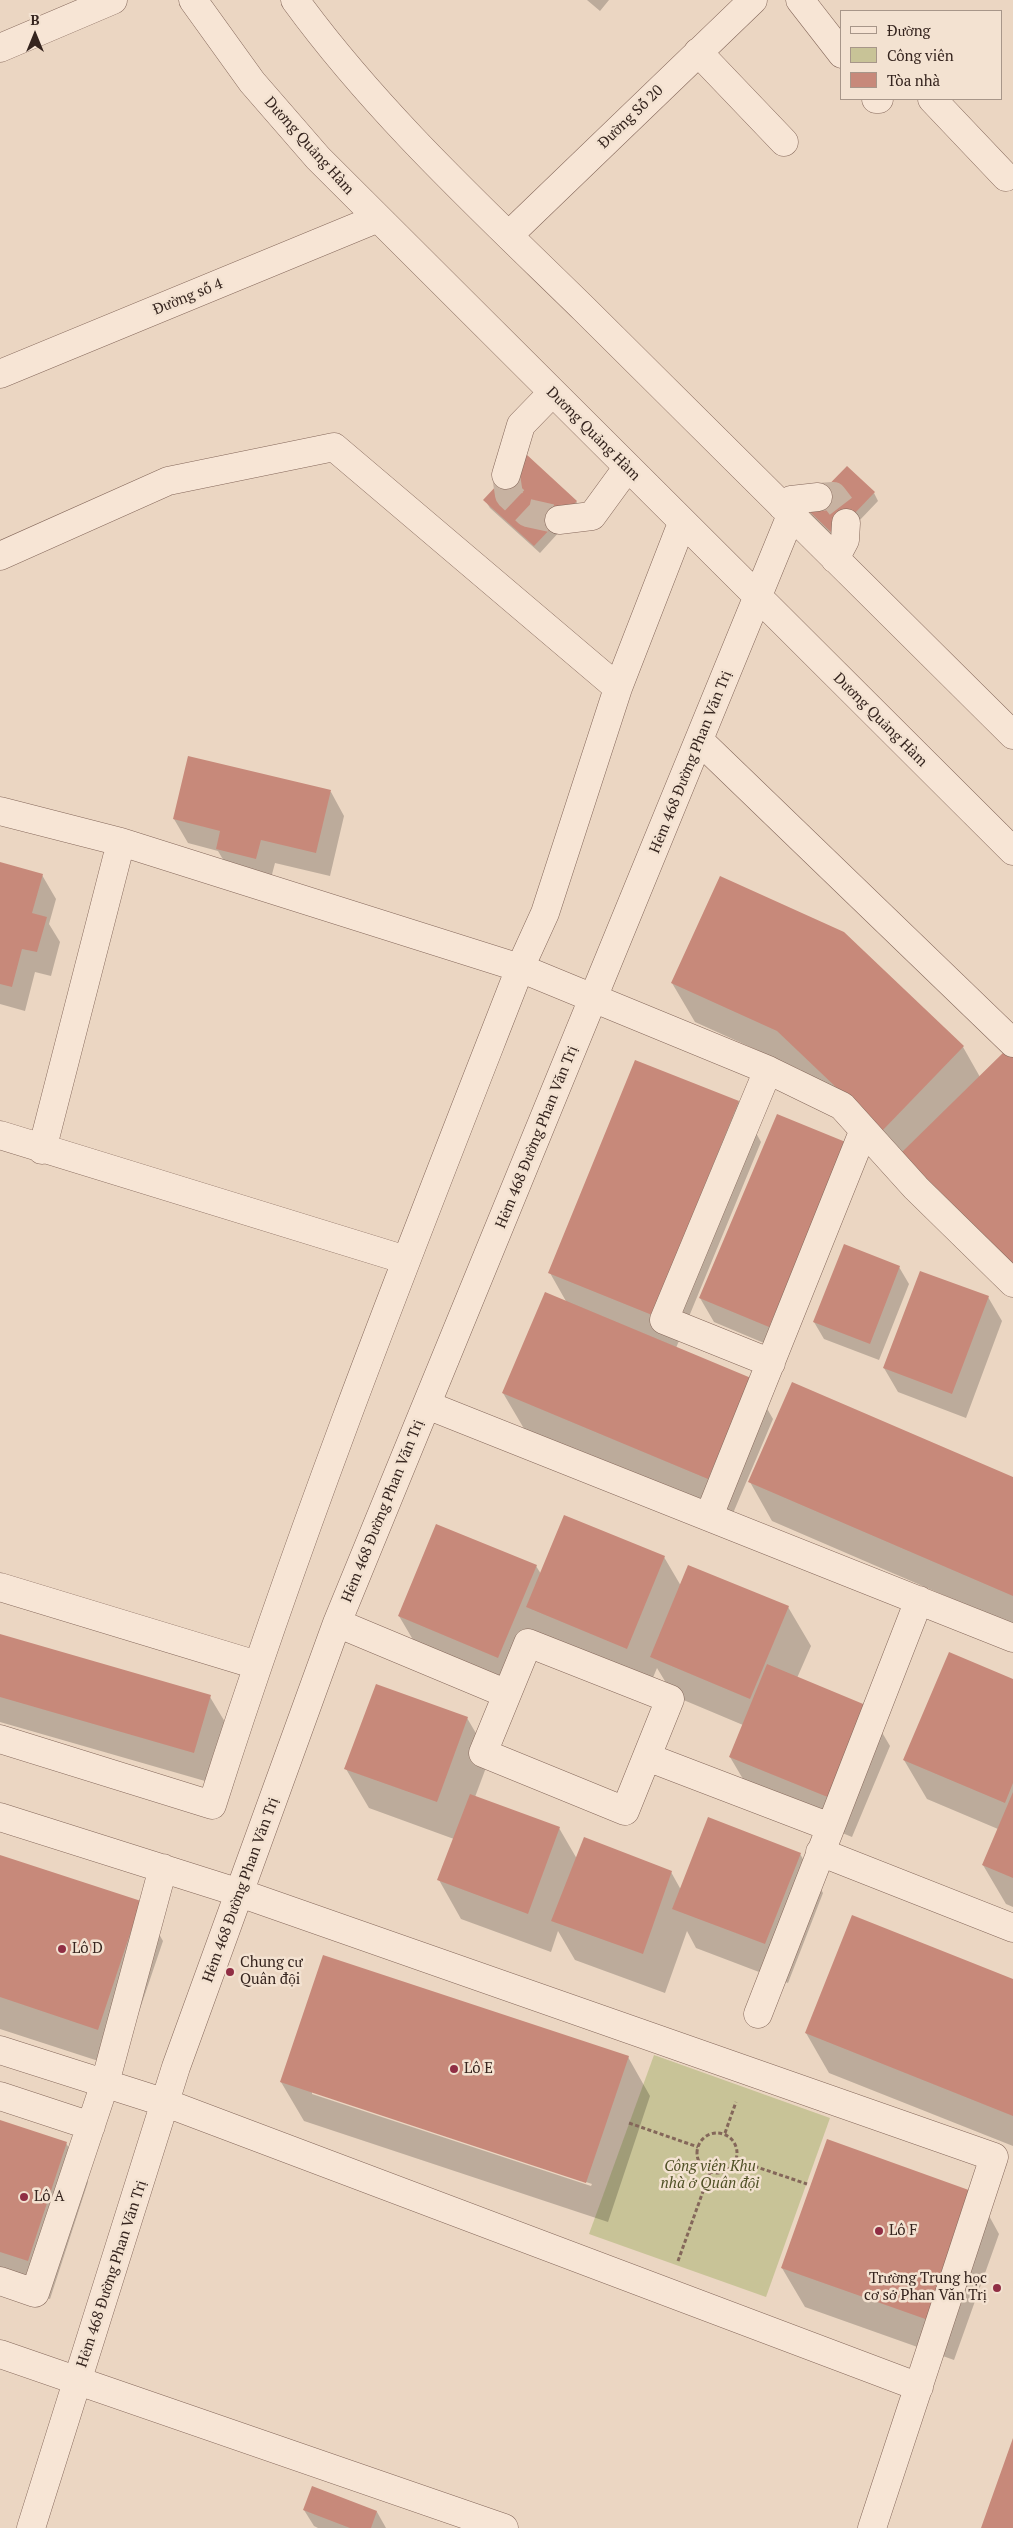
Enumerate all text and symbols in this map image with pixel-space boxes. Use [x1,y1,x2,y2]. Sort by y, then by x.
north arrow [10,10,60,60]
text: B [30,10,40,29]
legend [840,10,1003,100]
text: Đường [887,20,931,40]
text: Công viên [887,45,954,65]
text: Tòa nhà [887,70,940,90]
street label: Đường Số 20 [595,82,667,152]
street label: Dương Quảng Hàm [260,93,358,199]
street label: Đường số 4 [151,275,225,319]
street label: Dương Quảng Hàm [542,383,644,485]
street label: Hẻm 468 Đường Phan Văn Trị [646,668,736,856]
street label: Dương Quảng Hàm [829,669,931,771]
street label: Hẻm 468 Đường Phan Văn Trị [492,1043,582,1231]
street label: Hẻm 468 Đường Phan Văn Trị [338,1417,428,1605]
street label: Hẻm 468 Đường Phan Văn Trị [199,1795,283,1985]
place label: Lô D [72,1940,103,1958]
marker: Lô D [56,1943,68,1955]
place label: Chung cư Quân đội [240,1954,303,1989]
marker: Chung cư Quân đội [224,1966,236,1978]
place label: Lô E [464,2060,493,2078]
marker: Lô E [448,2063,460,2075]
park label: Công viên Khu nhà ở Quân đội [660,2158,760,2193]
street label: Hẻm 468 Đường Phan Văn Trị [73,2178,151,2370]
place label: Lô A [34,2188,64,2206]
marker: Lô A [18,2191,30,2203]
place label: Lô F [889,2222,917,2240]
marker: Lô F [873,2225,885,2237]
place label: Trường Trung học cơ sở Phan Văn Trị [864,2270,987,2305]
marker: Trường Trung học cơ sở Phan Văn Trị [991,2282,1003,2294]

